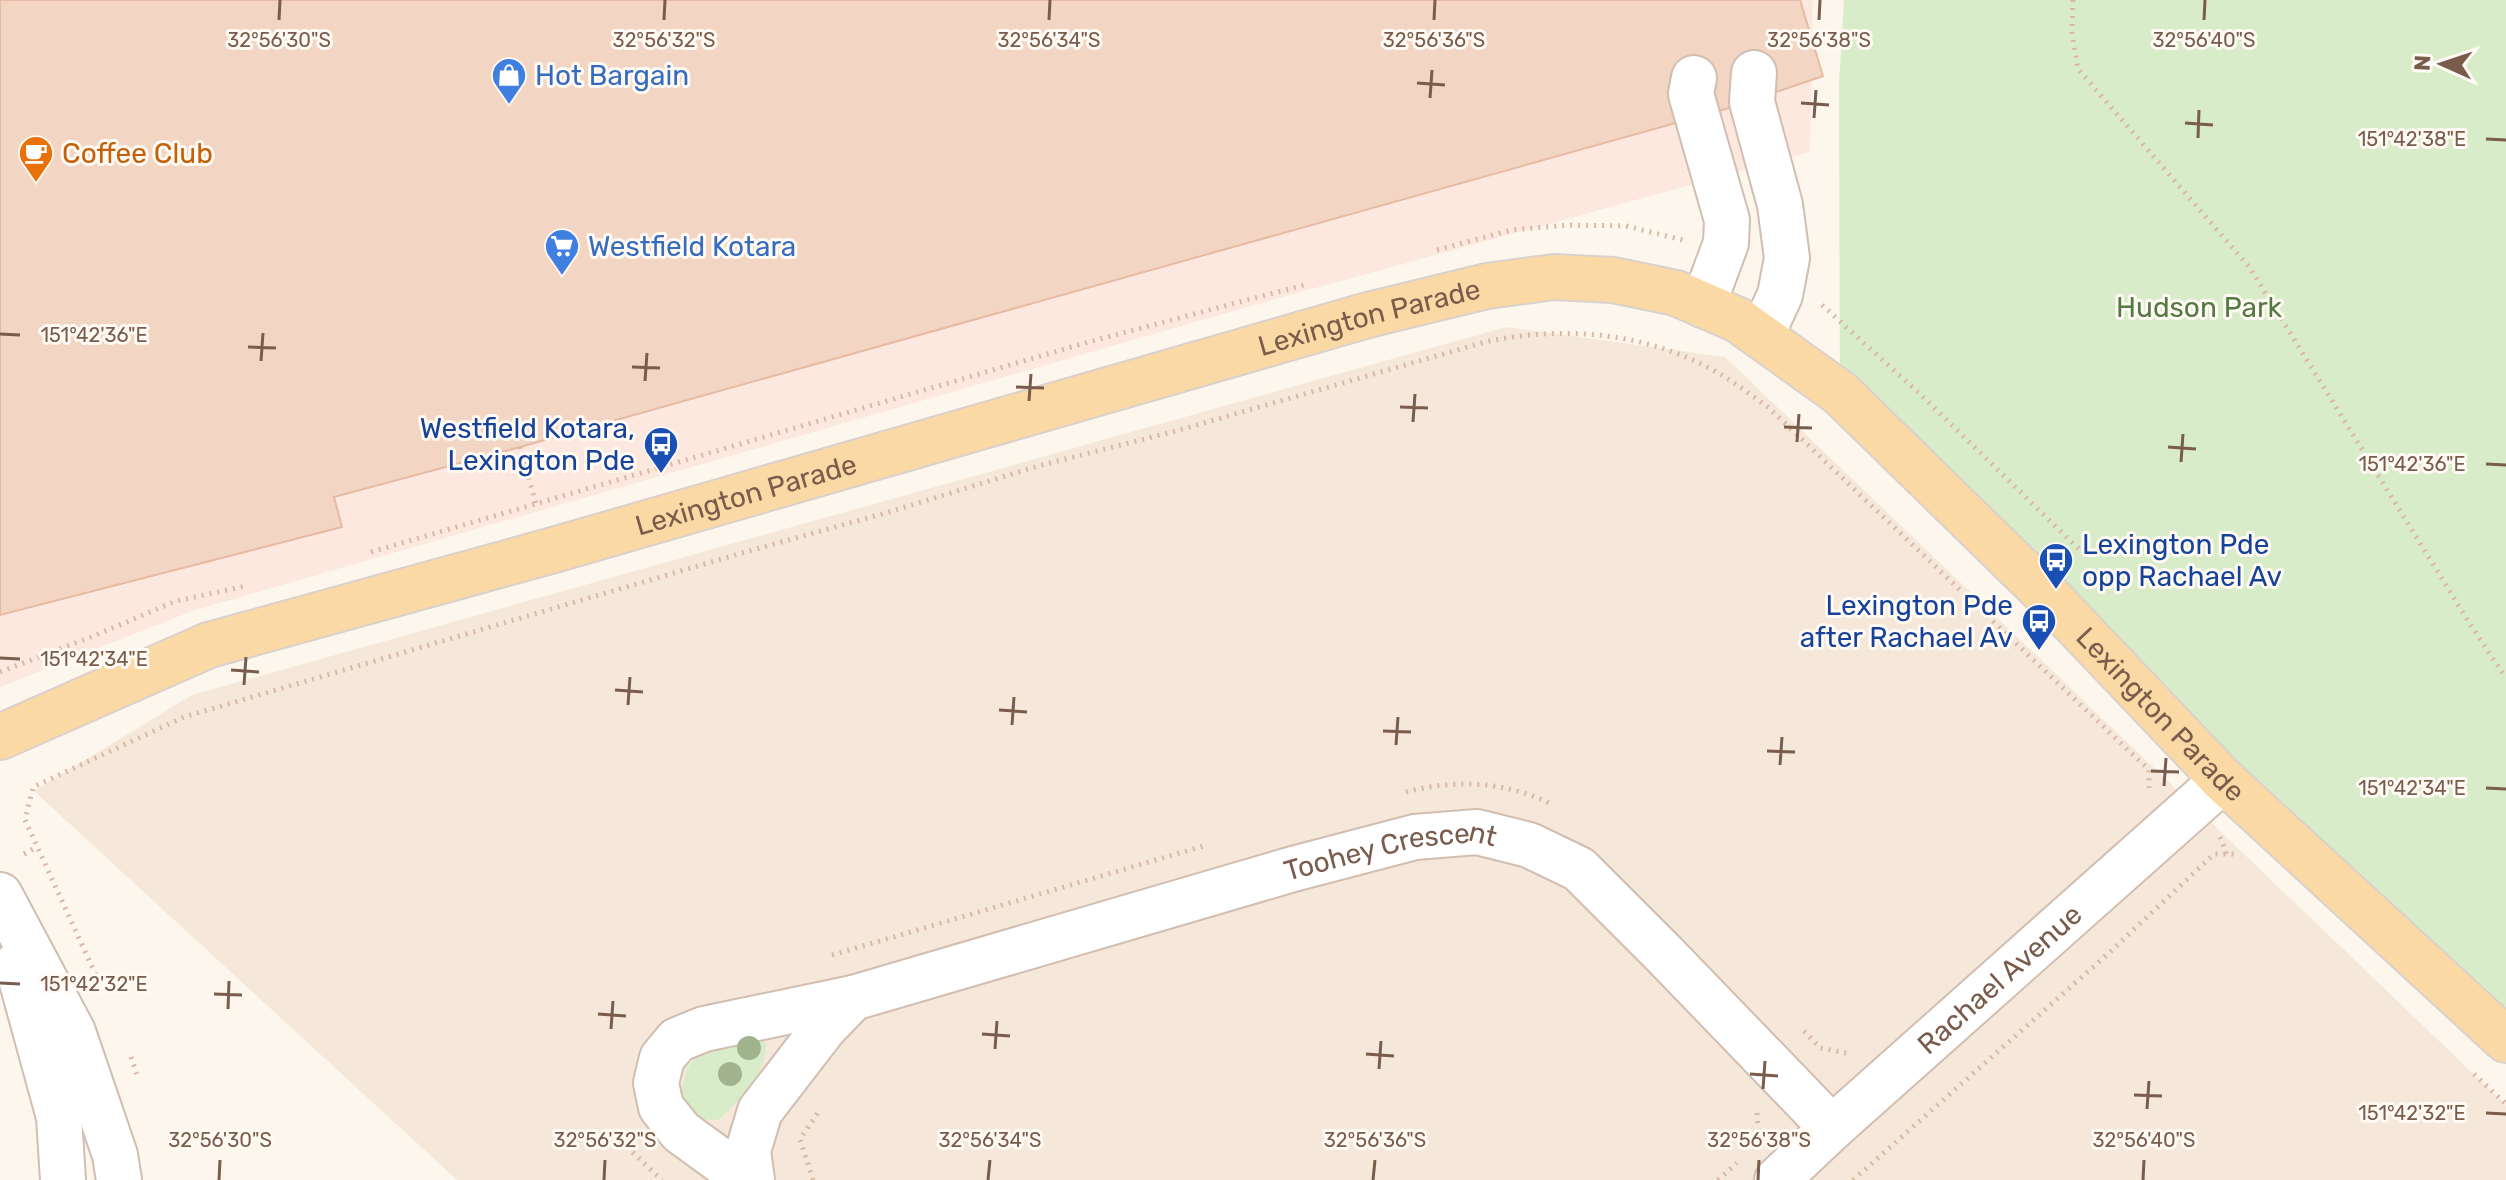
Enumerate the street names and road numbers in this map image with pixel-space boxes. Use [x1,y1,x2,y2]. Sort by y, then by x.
street label: Lexington Parade [1254,272,1484,363]
street label: Lexington Parade [632,447,861,543]
street label: Lexington Parade [2069,620,2251,809]
street label: Toohey Crescent [1280,815,1501,888]
street label: Rachael Avenue [1911,898,2089,1061]

